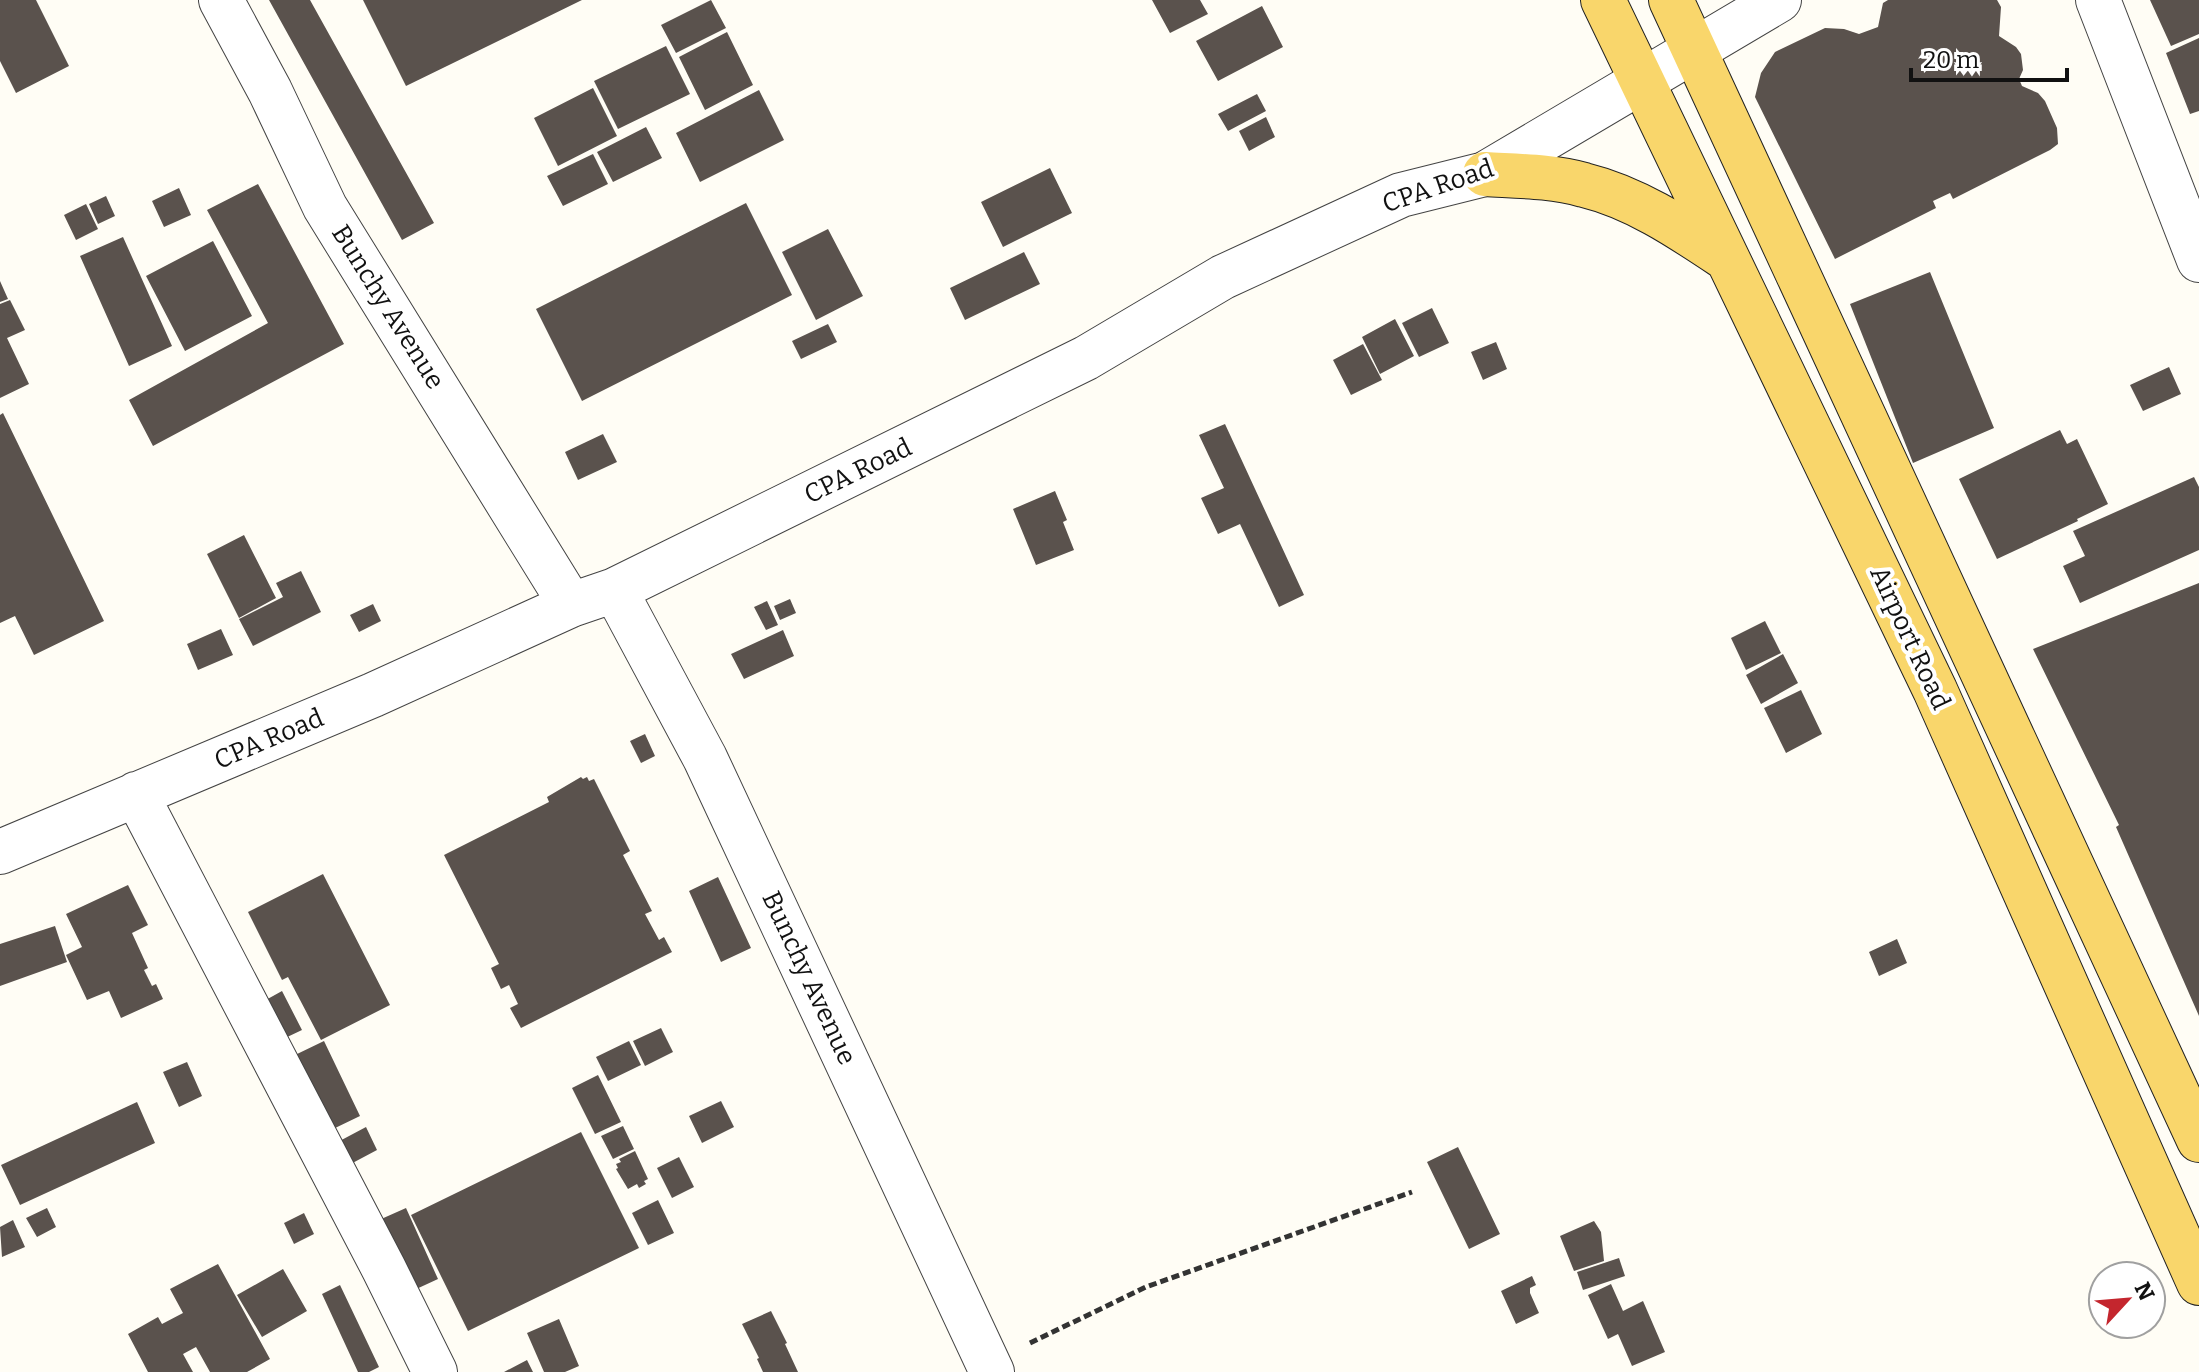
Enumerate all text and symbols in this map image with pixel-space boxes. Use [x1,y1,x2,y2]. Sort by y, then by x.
scale bar [1911,32,2067,82]
text: 20 m [1923,46,1979,74]
street label: CPA Road [1378,153,1498,219]
street label: Bunchy Avenue [325,219,451,395]
street label: CPA Road [799,432,917,510]
street label: Airport Road [1863,561,1957,715]
street label: CPA Road [210,702,328,776]
street label: Bunchy Avenue [755,886,863,1070]
north arrow [2087,1260,2167,1340]
text: N [2129,1278,2160,1305]

